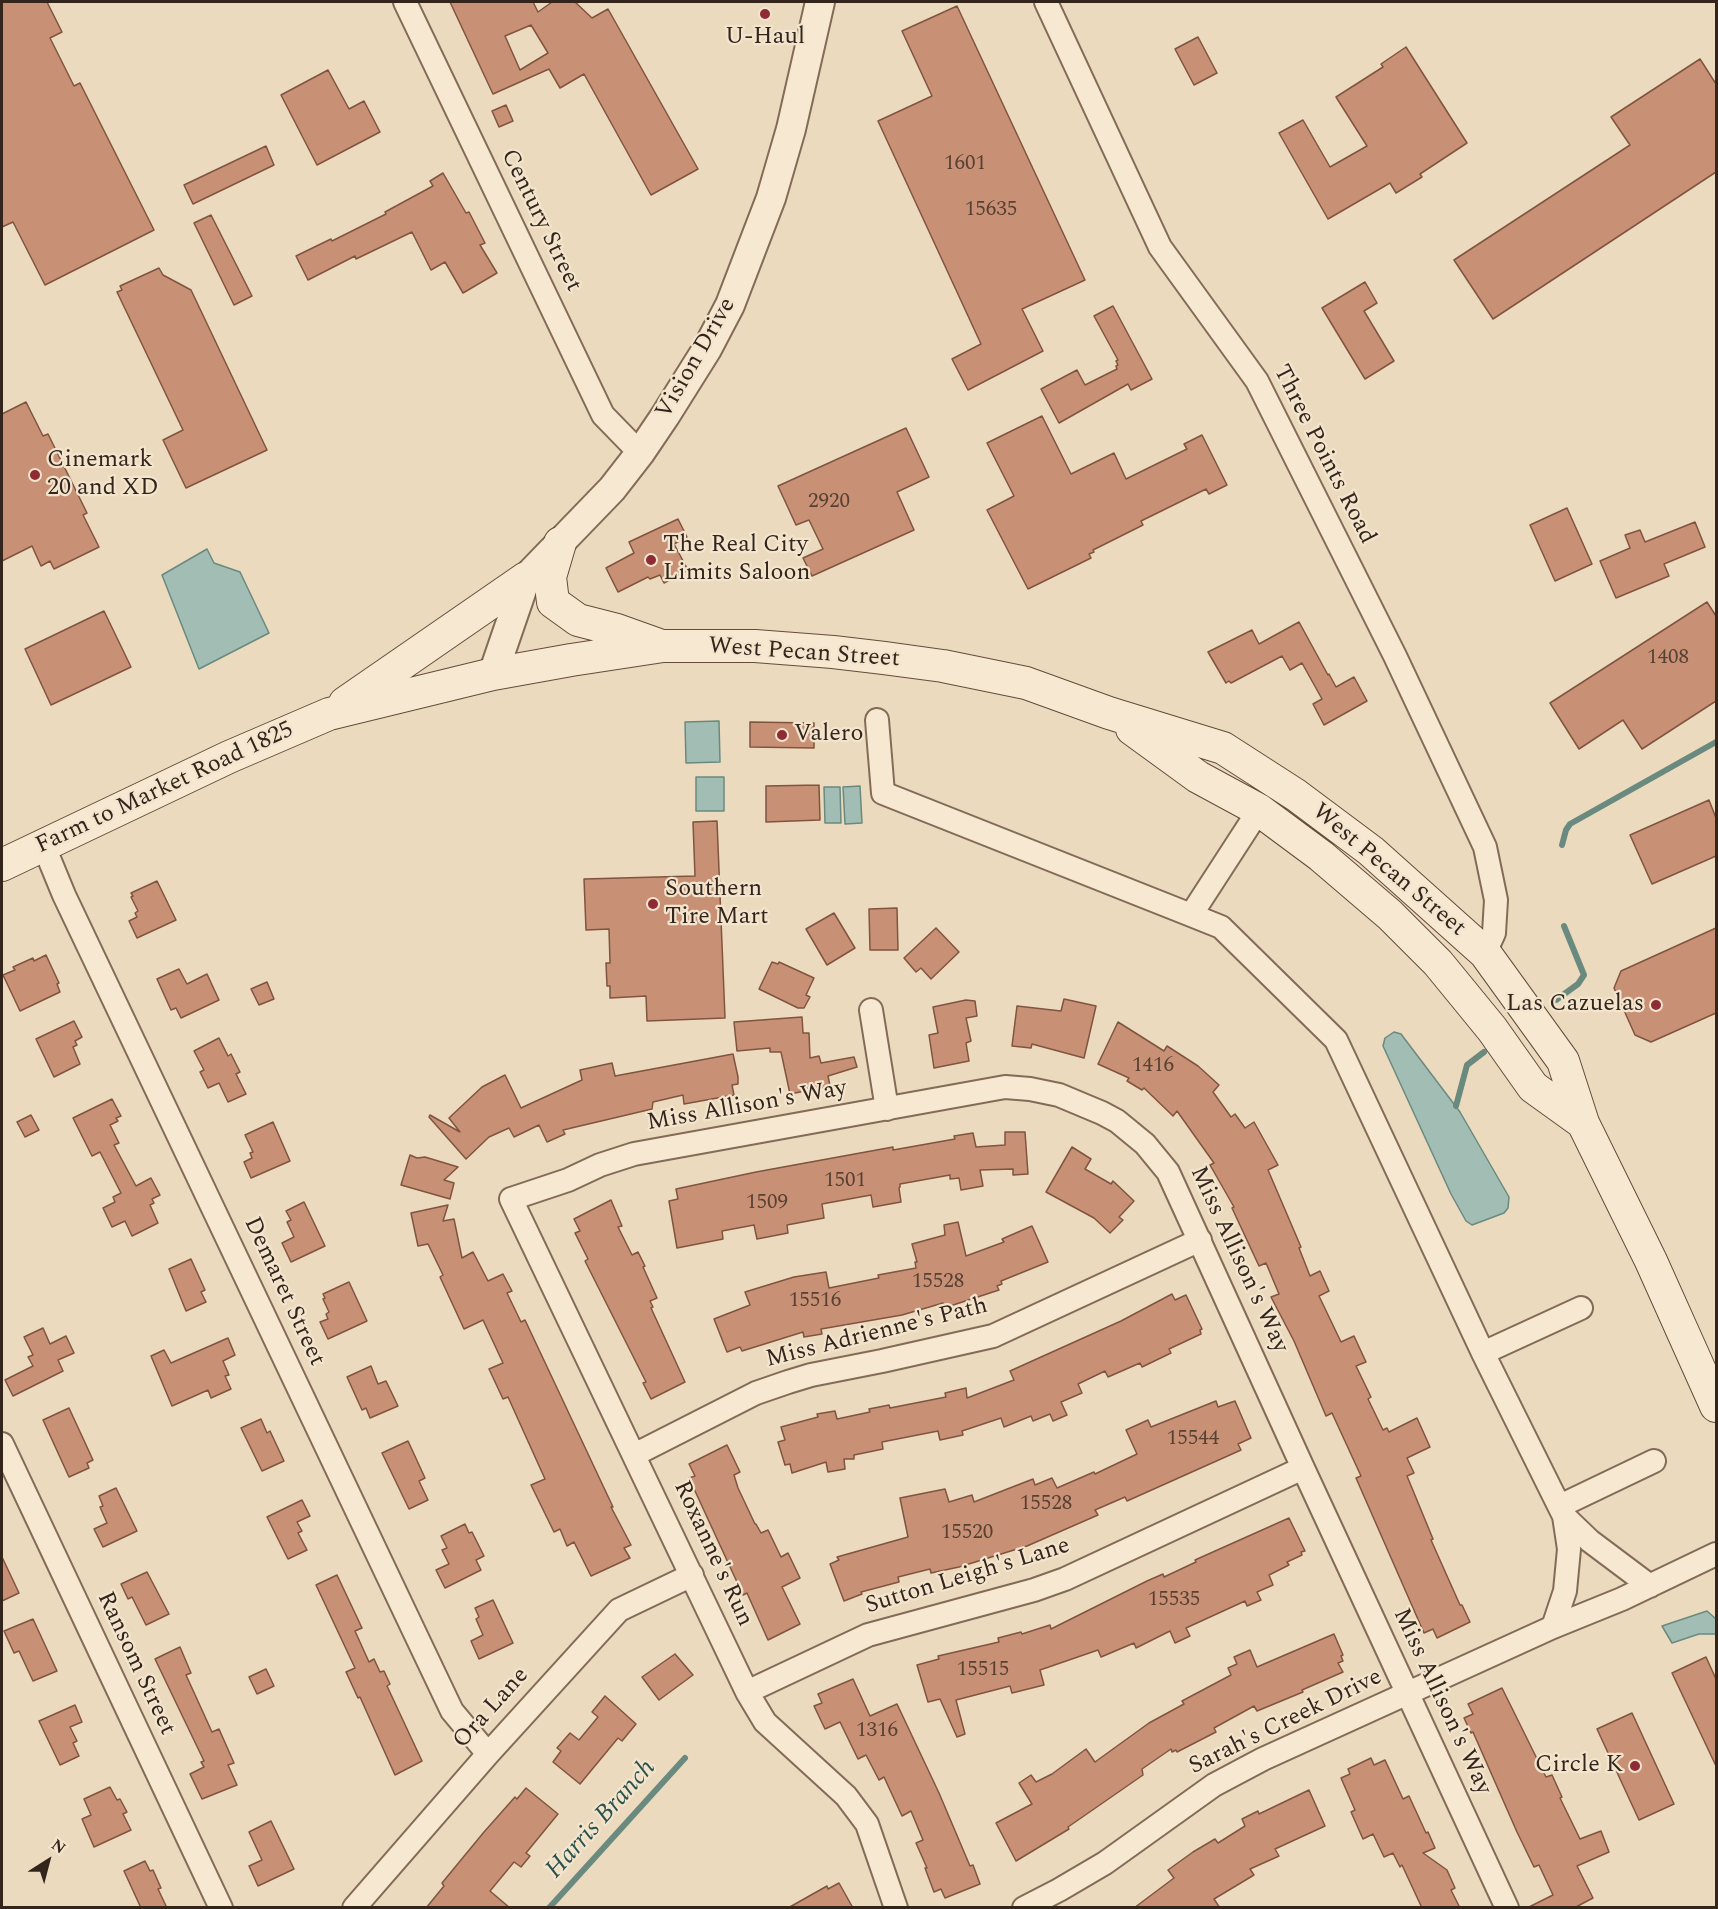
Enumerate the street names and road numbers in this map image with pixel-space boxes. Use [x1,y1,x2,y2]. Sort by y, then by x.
street label: Century Street [493,145,587,297]
street label: Vision Drive [651,293,743,425]
street label: Three Points Road [1265,361,1381,549]
street label: West Pecan Street [707,633,901,675]
street label: Farm to Market Road 1825 [32,717,298,861]
street label: West Pecan Street [1305,798,1471,944]
street label: Miss Allison's Way [645,1075,849,1139]
street label: Miss Allison's Way [1182,1162,1294,1358]
street label: Demaret Street [236,1213,330,1371]
street label: Miss Adrienne's Path [763,1293,991,1375]
street label: Roxanne's Run [666,1477,758,1631]
street label: Sutton Leigh's Lane [862,1532,1074,1622]
street label: Ransom Street [89,1588,181,1740]
street label: Miss Allison's Way [1385,1604,1497,1800]
street label: Ora Lane [448,1662,536,1756]
street label: Sarah's Creek Drive [1185,1664,1387,1782]

